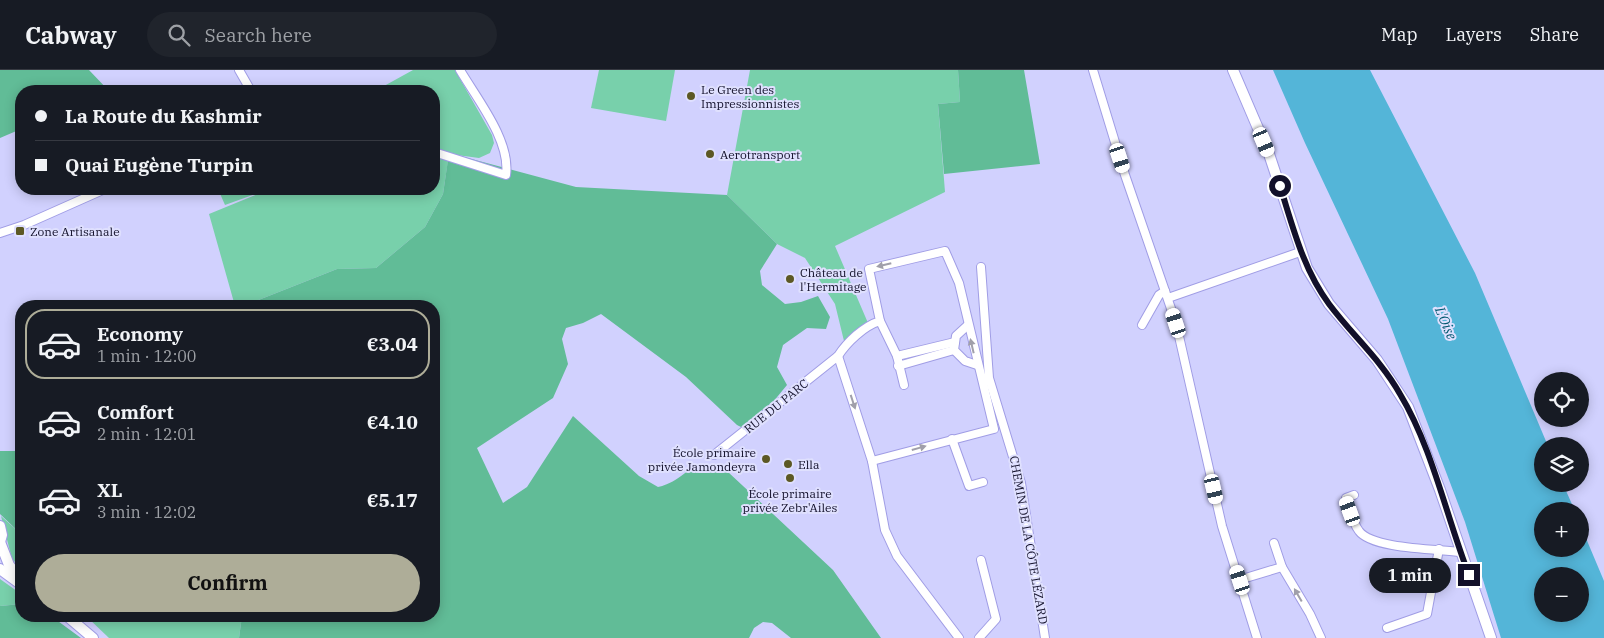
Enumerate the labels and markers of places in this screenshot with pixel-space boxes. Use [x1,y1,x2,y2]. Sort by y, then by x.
place label: Le Green des Impressionnistes [701,82,799,111]
marker: Le Green des Impressionnistes [685,90,697,102]
place label: Aerotransport [720,147,800,162]
marker: Aerotransport [704,148,716,160]
place label: Zone Artisanale [30,224,120,239]
marker: Zone Artisanale [14,225,26,237]
place label: Château de l'Hermitage [800,265,867,294]
marker: Château de l'Hermitage [784,273,796,285]
place label: École primaire privée Jamondeyra [648,445,756,474]
marker: École primaire privée Jamondeyra [760,453,772,465]
place label: Ella [798,457,820,472]
marker: Ella [782,458,794,470]
marker: École primaire privée Zebr'Ailes [784,472,796,484]
place label: École primaire privée Zebr'Ailes [743,486,838,515]

